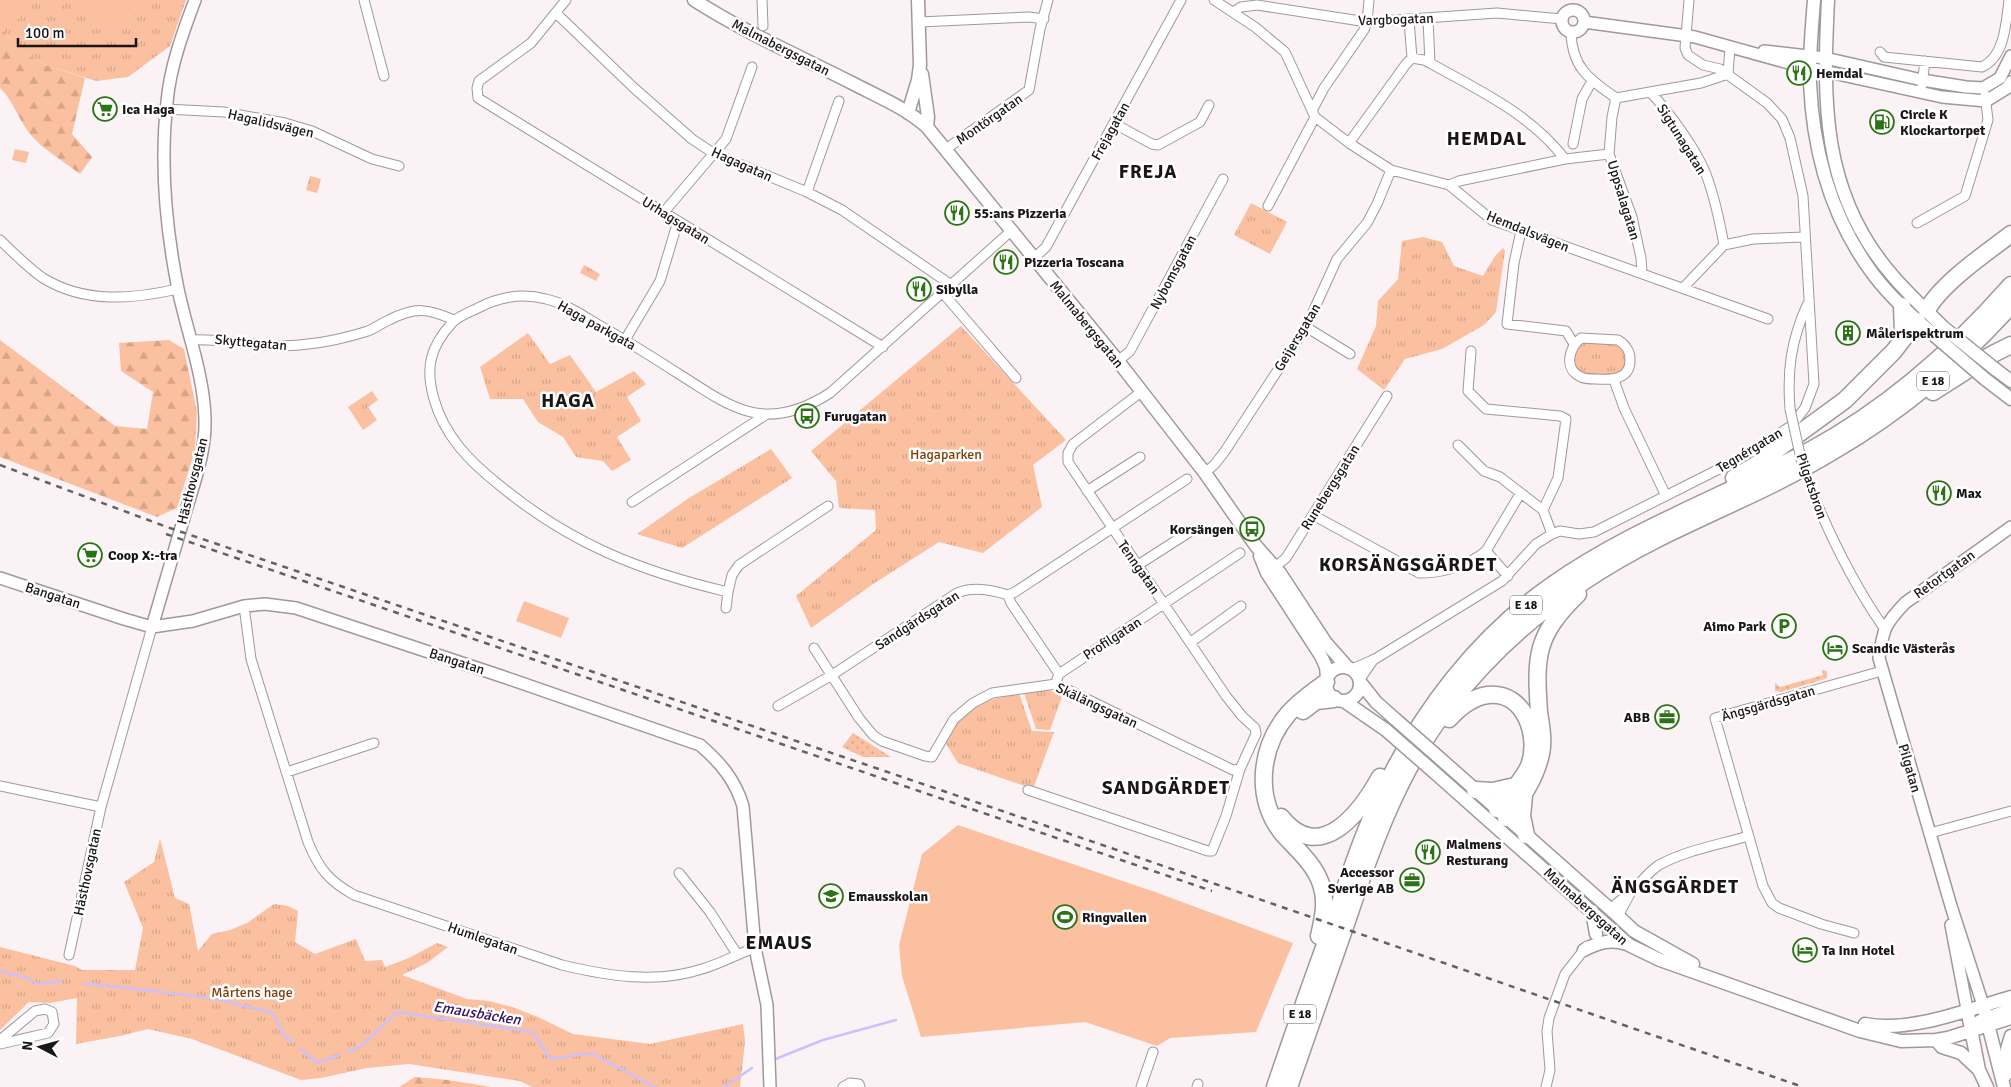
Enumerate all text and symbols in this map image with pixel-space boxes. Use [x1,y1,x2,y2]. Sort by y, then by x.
street label: Vargbogatan [1358,10,1434,29]
scale bar [18,15,135,47]
street label: Malmabergsgatan [729,15,833,79]
text: 100 m [25,24,65,42]
restaurant icon: Hemdal [1786,60,1812,86]
place label: Hemdal [1816,65,1864,82]
street label: Montörgatan [953,90,1026,149]
supermarket icon: Ica Haga [92,96,118,122]
street label: Frejagatan [1088,99,1133,163]
place label: Ica Haga [122,101,175,118]
street label: Sigtunagatan [1653,101,1710,178]
street label: Hagalidsvägen [226,105,316,142]
place label: Circle K Klockartorpet [1900,106,1986,139]
fuel station icon: Circle K Klockartorpet [1869,109,1895,135]
district label: HEMDAL [1447,127,1527,151]
street label: Hagagatan [709,143,775,185]
street label: Uppsalagatan [1603,158,1644,242]
district label: FREJA [1119,160,1177,184]
street label: Urhagsgatan [639,193,713,248]
restaurant icon: 55:ans Pizzeria [944,200,970,226]
place label: 55:ans Pizzeria [974,205,1066,222]
street label: Hemdalsvägen [1484,207,1572,256]
street label: Nybomsgatan [1147,232,1200,312]
restaurant icon: Pizzeria Toscana [993,249,1019,275]
place label: Pizzeria Toscana [1024,254,1124,271]
restaurant icon: Sibylla [906,276,932,302]
street label: Malmabergsgatan [1046,277,1127,372]
place label: Sibylla [936,281,978,298]
street label: Haga parkgata [555,297,639,354]
street label: Geijersgatan [1271,300,1324,374]
building icon: Målerispektrum [1835,320,1861,346]
place label: Målerispektrum [1866,325,1964,342]
street label: Skyttegatan [214,331,288,354]
road number: E 18 [1917,372,1949,391]
district label: HAGA [541,389,595,413]
bus stop icon: Furugatan [794,403,820,429]
place label: Furugatan [824,408,887,425]
street label: Tegnérgatan [1713,424,1785,477]
street label: Hästhovsgatan [173,436,211,526]
street label: Runebergsgatan [1297,441,1363,533]
park label: Hagaparken [910,446,982,463]
street label: Pilgatsbron [1792,451,1831,521]
restaurant icon: Max [1926,480,1952,506]
place label: Max [1956,485,1982,502]
bus stop icon: Korsängen [1239,516,1265,542]
place label: Korsängen [1169,521,1234,538]
street label: Tenngatan [1114,537,1163,598]
supermarket icon: Coop X:-tra [77,542,103,568]
place label: Coop X:-tra [108,547,178,564]
street label: Retortgatan [1910,547,1978,602]
district label: KORSÄNGSGÄRDET [1319,553,1497,577]
street label: Bangatan [23,579,83,612]
street label: Sandgärdsgatan [872,587,963,654]
road number: E 18 [1510,596,1542,614]
street label: Profilgatan [1080,613,1145,664]
parking icon: Aimo Park [1771,613,1797,639]
place label: Aimo Park [1703,618,1767,635]
hotel icon: Scandic Västerås [1822,635,1848,661]
place label: Scandic Västerås [1852,640,1955,657]
street label: Bangatan [427,645,487,678]
street label: Skälängsgatan [1053,679,1140,732]
street label: Ängsgärdsgatan [1719,682,1817,725]
office icon: ABB [1654,704,1680,730]
place label: ABB [1624,709,1650,726]
street label: Pilgatan [1894,742,1925,794]
district label: SANDGÄRDET [1102,776,1230,800]
street label: Hästhovsgatan [70,827,105,917]
place label: Malmens Resturang [1446,836,1509,869]
restaurant icon: Malmens Resturang [1415,839,1441,865]
place label: Accessor Sverige AB [1328,864,1394,897]
street label: Malmabergsgatan [1540,864,1631,949]
office icon: Accessor Sverige AB [1399,867,1425,893]
district label: ÄNGSGÄRDET [1611,875,1739,899]
school or university icon: Emausskolan [818,883,844,909]
place label: Emausskolan [848,888,929,905]
sports icon: Ringvallen [1052,904,1078,930]
place label: Ringvallen [1082,909,1147,926]
street label: Humlegatan [445,919,520,958]
district label: EMAUS [746,931,812,955]
hotel icon: Ta Inn Hotel [1792,937,1818,963]
place label: Ta Inn Hotel [1822,942,1895,959]
park label: Mårtens hage [211,984,293,1001]
water label: Emausbäcken [432,997,523,1029]
road number: E 18 [1284,1004,1316,1024]
north arrow [15,1022,65,1072]
text: N [19,1040,37,1051]

